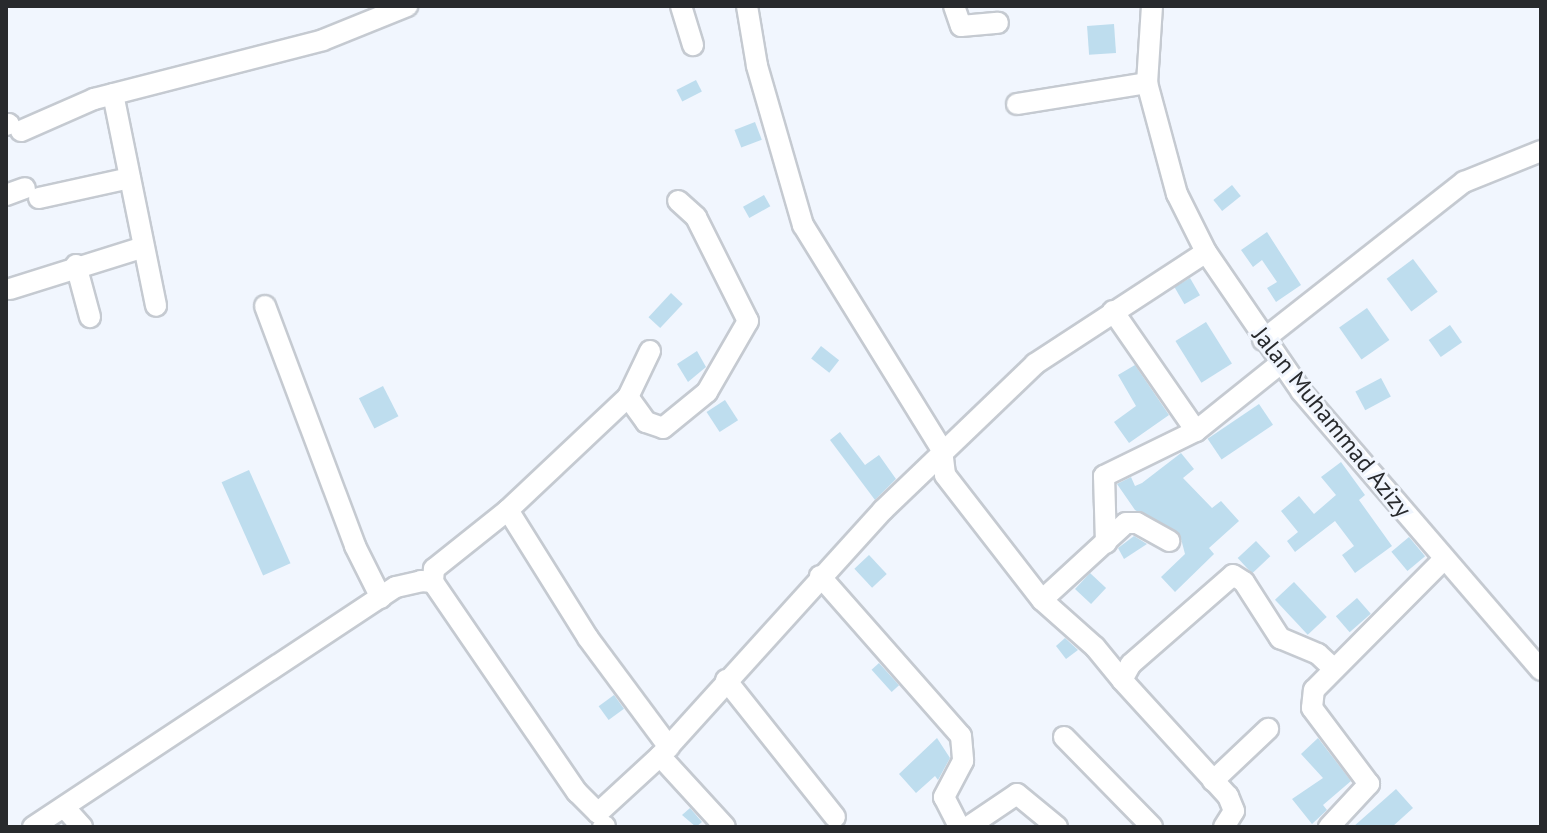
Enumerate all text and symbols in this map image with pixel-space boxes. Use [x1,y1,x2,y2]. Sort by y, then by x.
street label: Jalan Muhammad Azizy [1246,321,1418,523]

